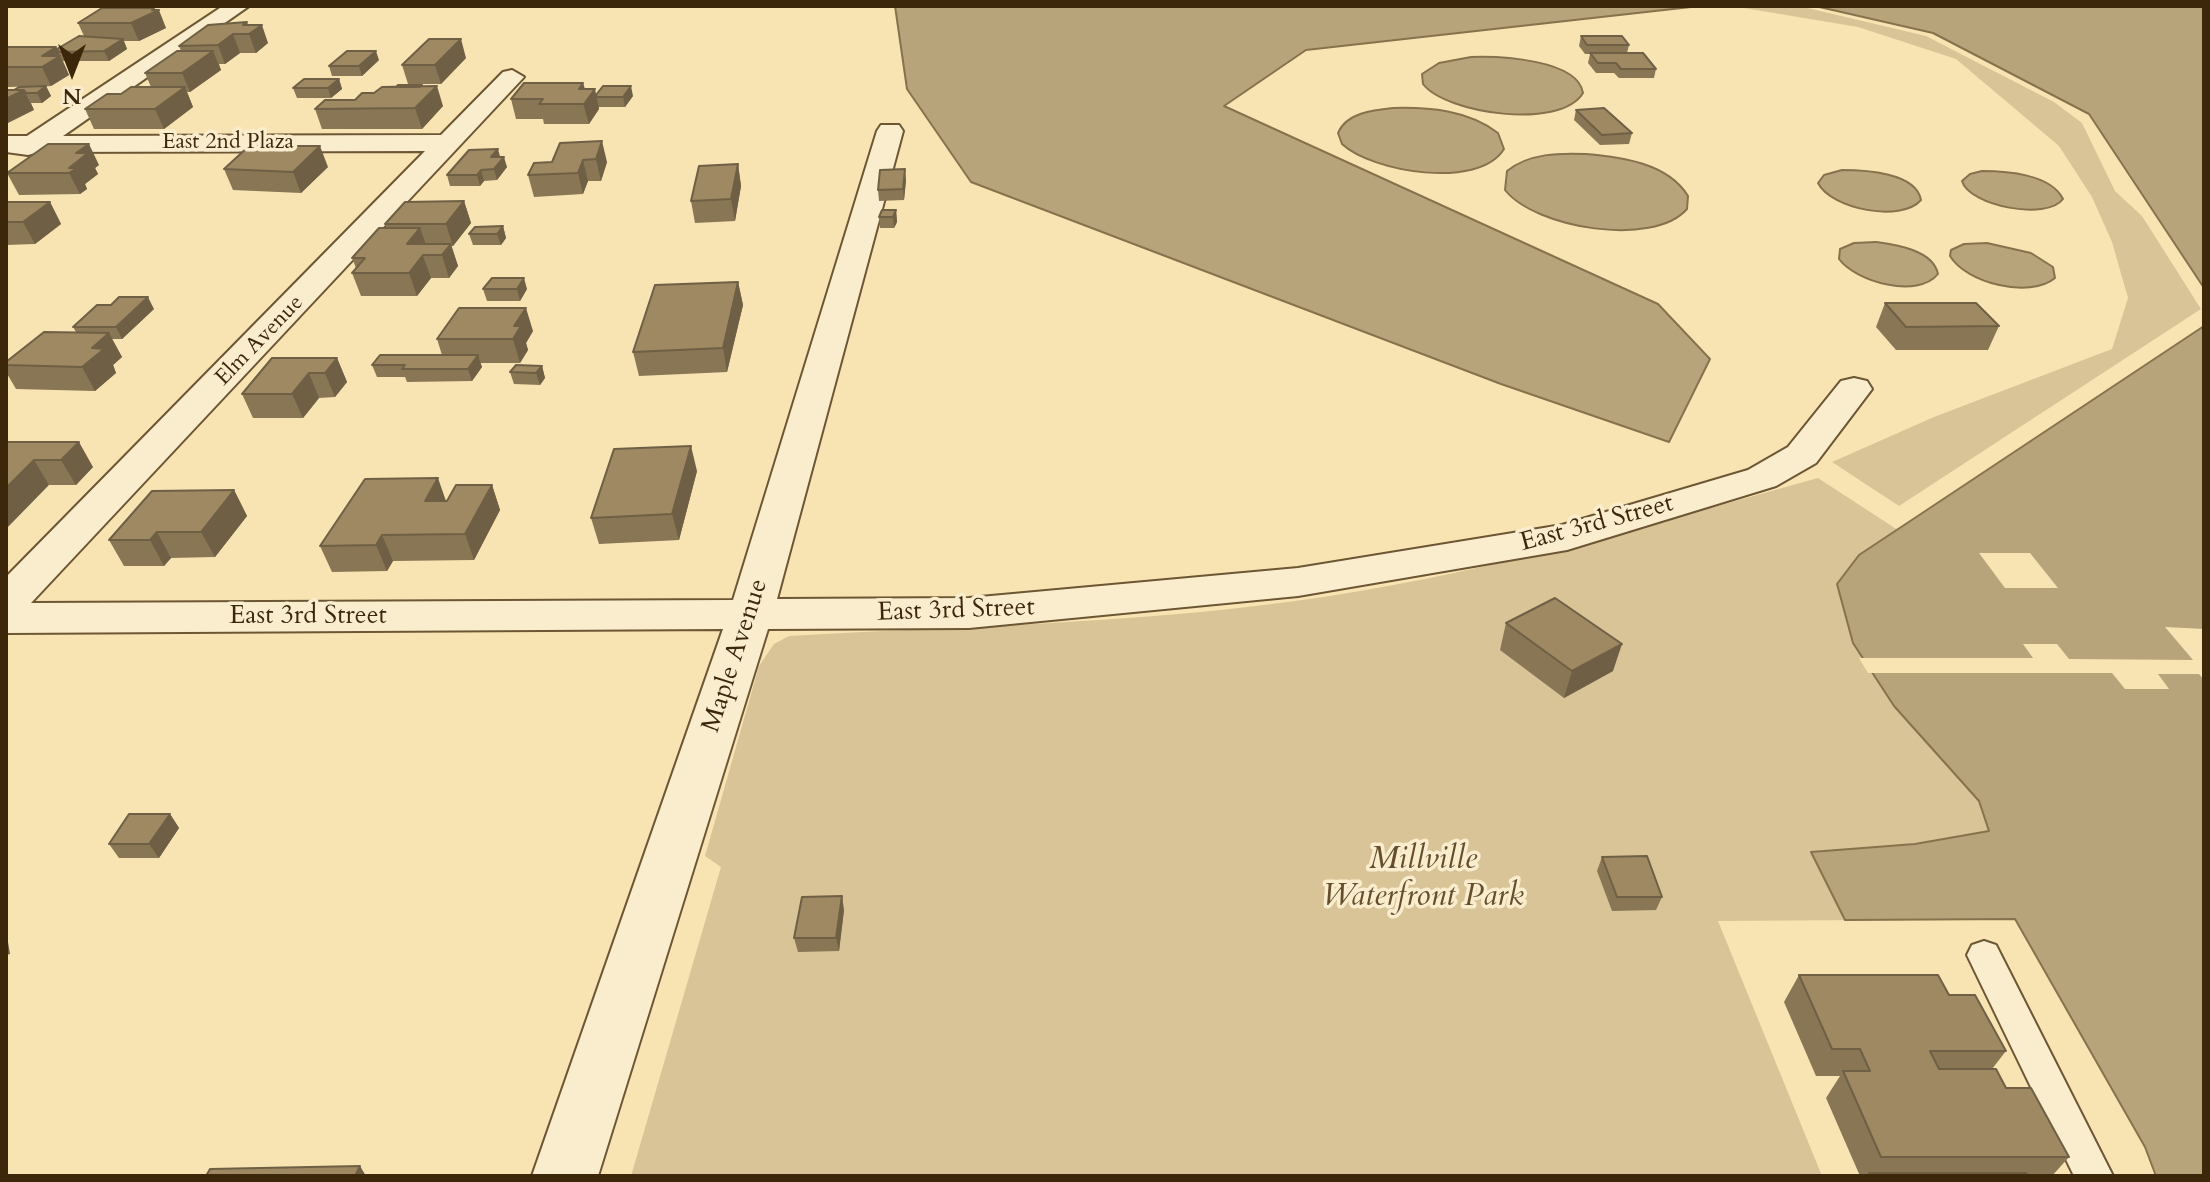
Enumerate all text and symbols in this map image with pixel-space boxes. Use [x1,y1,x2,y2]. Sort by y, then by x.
north arrow [32,32,112,112]
text: N [62,81,82,111]
street label: East 2nd Plaza [162,130,294,156]
street label: Elm Avenue [211,290,309,392]
street label: East 3rd Street [1517,489,1677,559]
street label: Maple Avenue [697,575,775,737]
street label: East 3rd Street [877,593,1035,629]
street label: East 3rd Street [229,601,387,633]
park label: Millville Waterfront Park [1322,842,1524,917]

